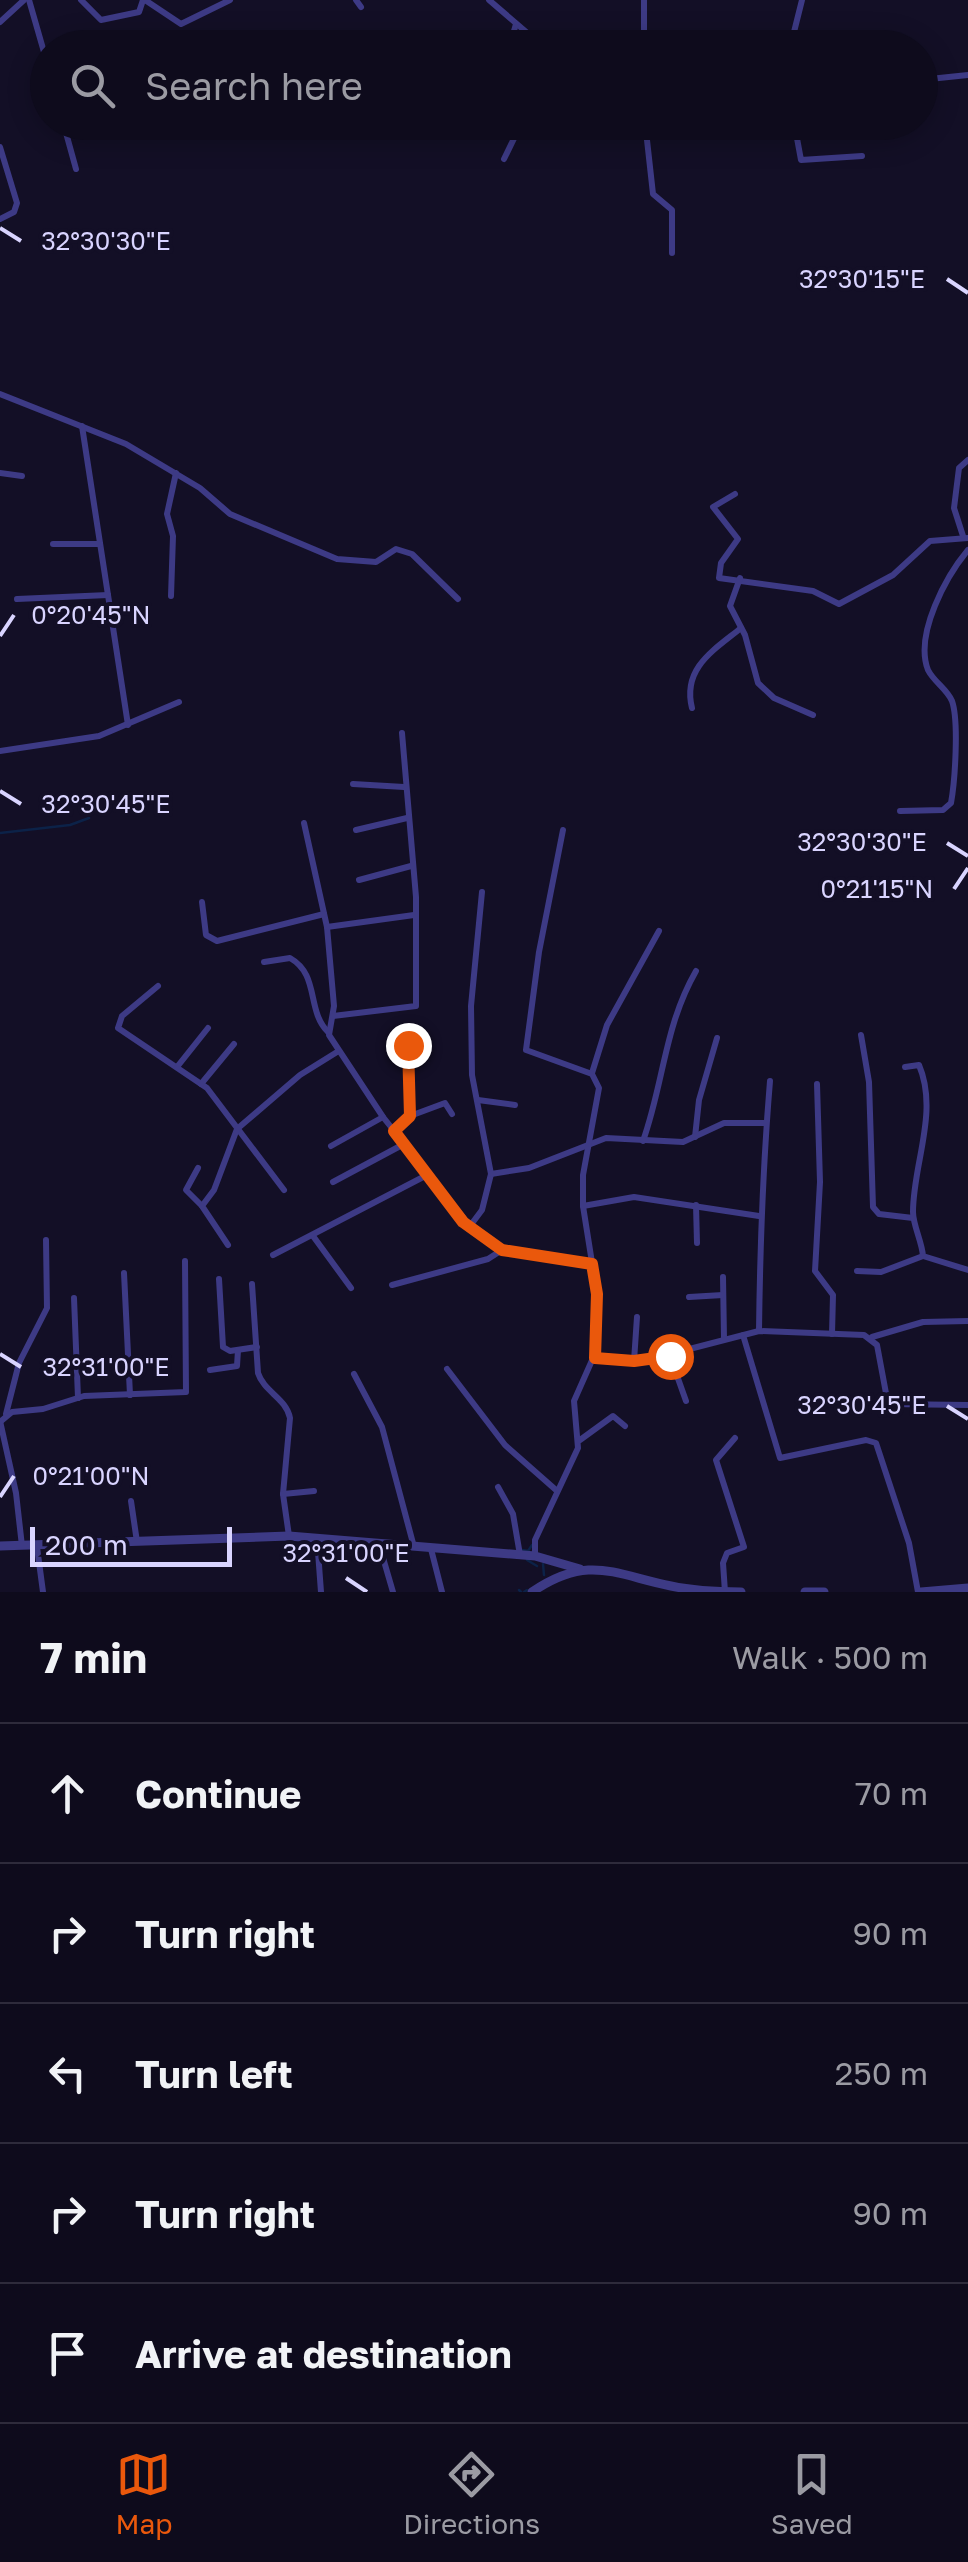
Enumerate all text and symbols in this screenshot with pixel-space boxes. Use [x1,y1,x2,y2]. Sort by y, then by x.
search box [30,30,938,140]
icon: search [65,58,120,113]
text: Search here [145,63,363,108]
text: 32°30'30"E [41,225,171,256]
text: 32°30'15"E [799,263,925,294]
text: 0°20'45"N [31,599,151,630]
text: 32°30'45"E [41,788,171,819]
text: 32°30'30"E [797,826,927,857]
text: 0°21'15"N [821,873,933,904]
route end [386,1023,432,1069]
route start [648,1334,694,1380]
text: 32°31'00"E [42,1351,170,1382]
text: 32°30'45"E [797,1389,927,1420]
text: 0°21'00"N [32,1460,150,1491]
scale bar [30,1522,232,1566]
text: 200 m [45,1528,128,1561]
text: 32°31'00"E [282,1537,410,1568]
text: 7 min [40,1632,147,1682]
text: Walk · 500 m [732,1638,928,1676]
icon: ahead [40,1766,95,1821]
text: Continue [135,1771,301,1816]
text: 70 m [855,1774,928,1812]
icon: right [40,1906,95,1961]
text: Turn right [135,1911,315,1956]
text: 90 m [852,1914,928,1952]
icon: left [40,2046,95,2101]
text: Turn left [135,2051,293,2096]
text: 250 m [835,2054,928,2092]
icon: right [40,2186,95,2241]
text: Turn right [135,2191,315,2236]
text: 90 m [852,2194,928,2232]
icon: arrive [40,2326,95,2381]
text: Arrive at destination [135,2331,512,2376]
tab: Map [115,2447,173,2540]
tab: Directions [403,2447,540,2540]
tab: Saved [771,2447,853,2540]

